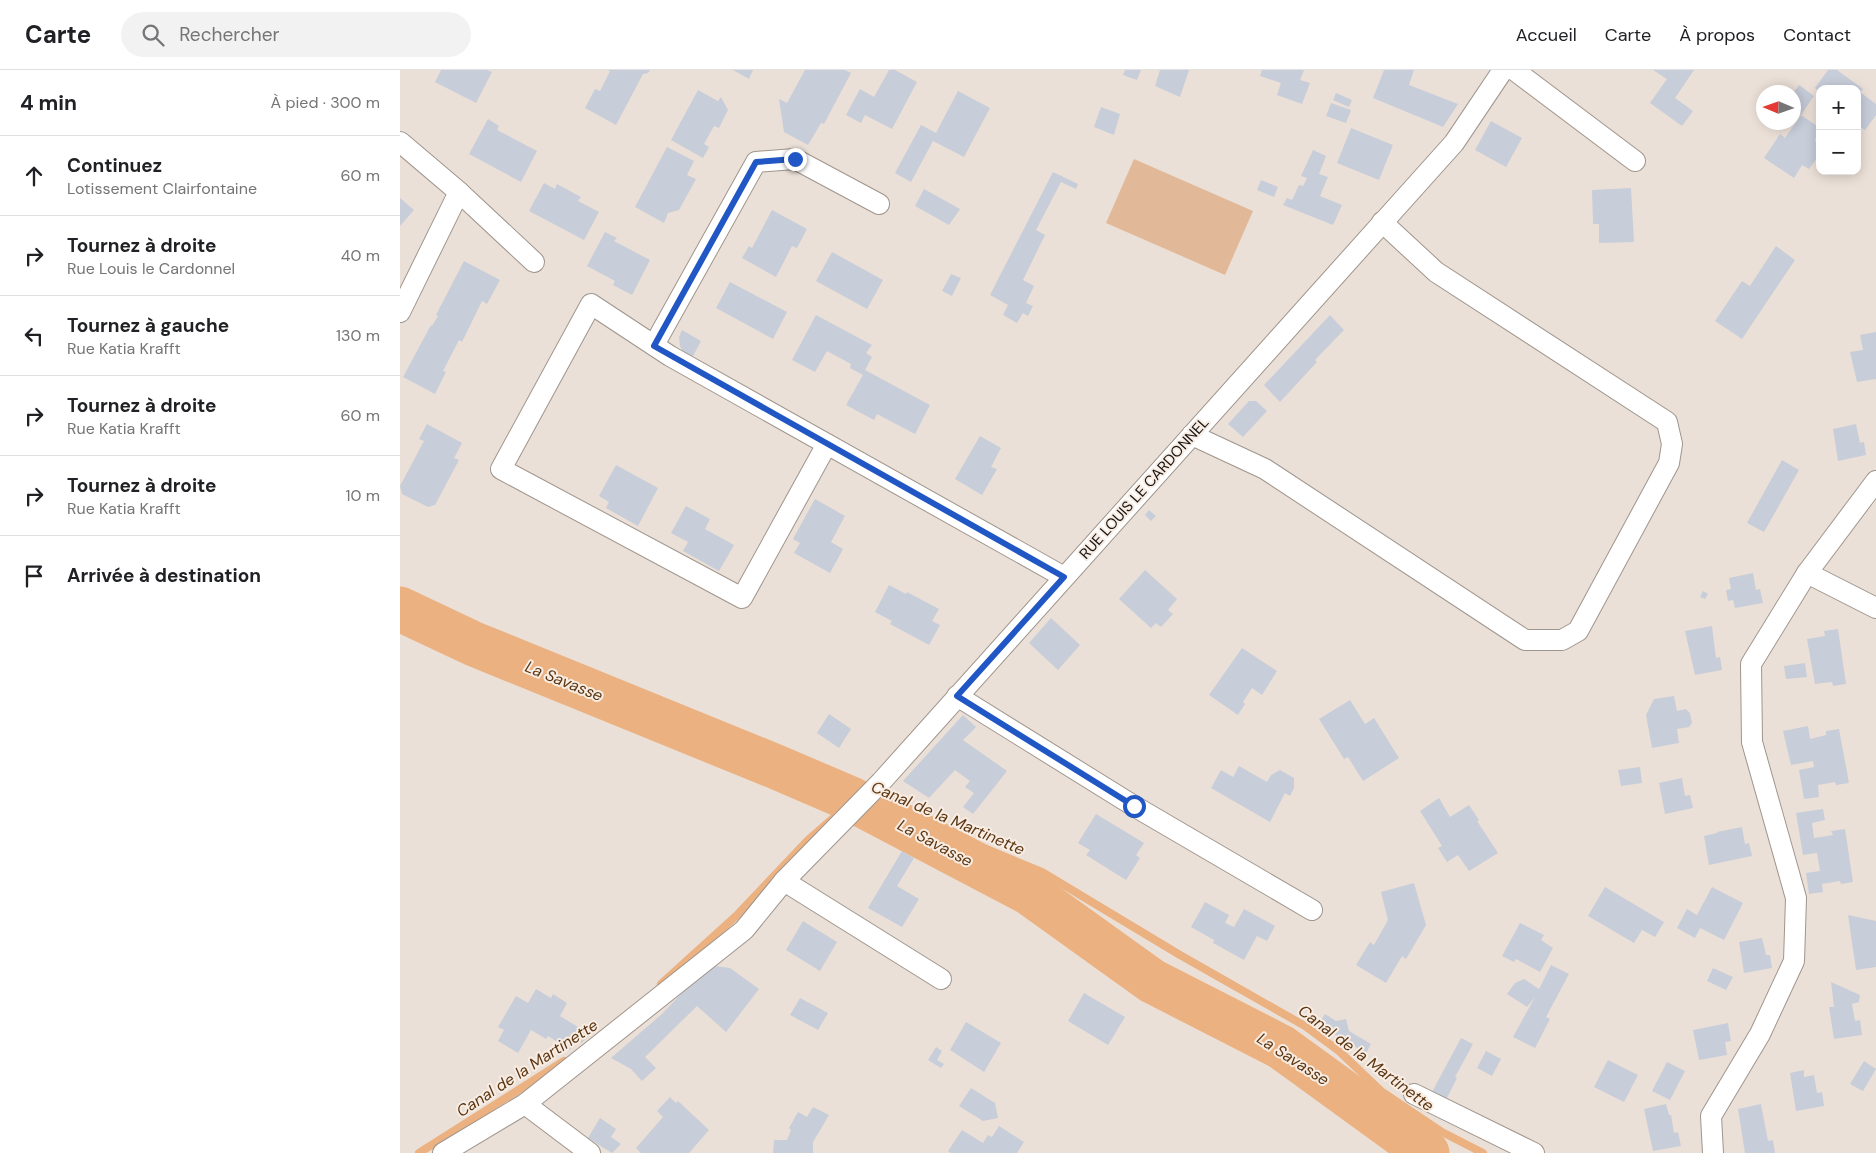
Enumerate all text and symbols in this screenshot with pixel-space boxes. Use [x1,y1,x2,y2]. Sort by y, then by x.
search box [121,12,471,57]
text: Carte [25,19,91,50]
icon: search [139,21,167,49]
text: Rechercher [179,22,280,47]
text: Accueil [1516,23,1577,47]
text: Carte [1605,23,1651,47]
text: À propos [1679,23,1755,47]
text: Contact [1783,23,1851,47]
north arrow [1756,85,1801,130]
map controls [1816,85,1861,175]
button: + [1816,85,1861,130]
text: 4 min [20,89,77,117]
text: À pied · 300 m [271,92,380,113]
button: − [1816,130,1861,175]
route end [784,148,807,171]
text: Continuez [67,153,162,178]
icon: ahead [20,162,48,190]
text: 60 m [340,165,380,186]
text: Lotissement Clairfontaine [67,178,257,199]
text: Tournez à droite [67,233,217,258]
icon: right [20,242,48,270]
text: 40 m [341,245,380,266]
text: Rue Louis le Cardonnel [67,258,235,279]
text: Tournez à gauche [67,313,229,338]
icon: left [20,322,48,350]
text: 130 m [336,325,380,346]
text: Rue Katia Krafft [67,338,181,359]
text: Tournez à droite [67,393,217,418]
icon: right [20,402,48,430]
text: 60 m [340,405,380,426]
street label: RUE LOUIS LE CARDONNEL [1075,413,1213,563]
text: Rue Katia Krafft [67,418,181,439]
text: Tournez à droite [67,473,217,498]
icon: right [20,482,48,510]
text: 10 m [346,485,380,506]
text: Rue Katia Krafft [67,498,181,519]
icon: arrive [20,562,48,590]
text: Arrivée à destination [67,563,261,588]
water label: La Savasse [522,656,606,706]
water label: Canal de la Martinette [868,776,1028,860]
route start [1123,795,1146,818]
water label: La Savasse [894,814,976,872]
water label: Canal de la Martinette [1294,1000,1438,1116]
water label: Canal de la Martinette [452,1014,602,1122]
water label: La Savasse [1253,1028,1333,1090]

